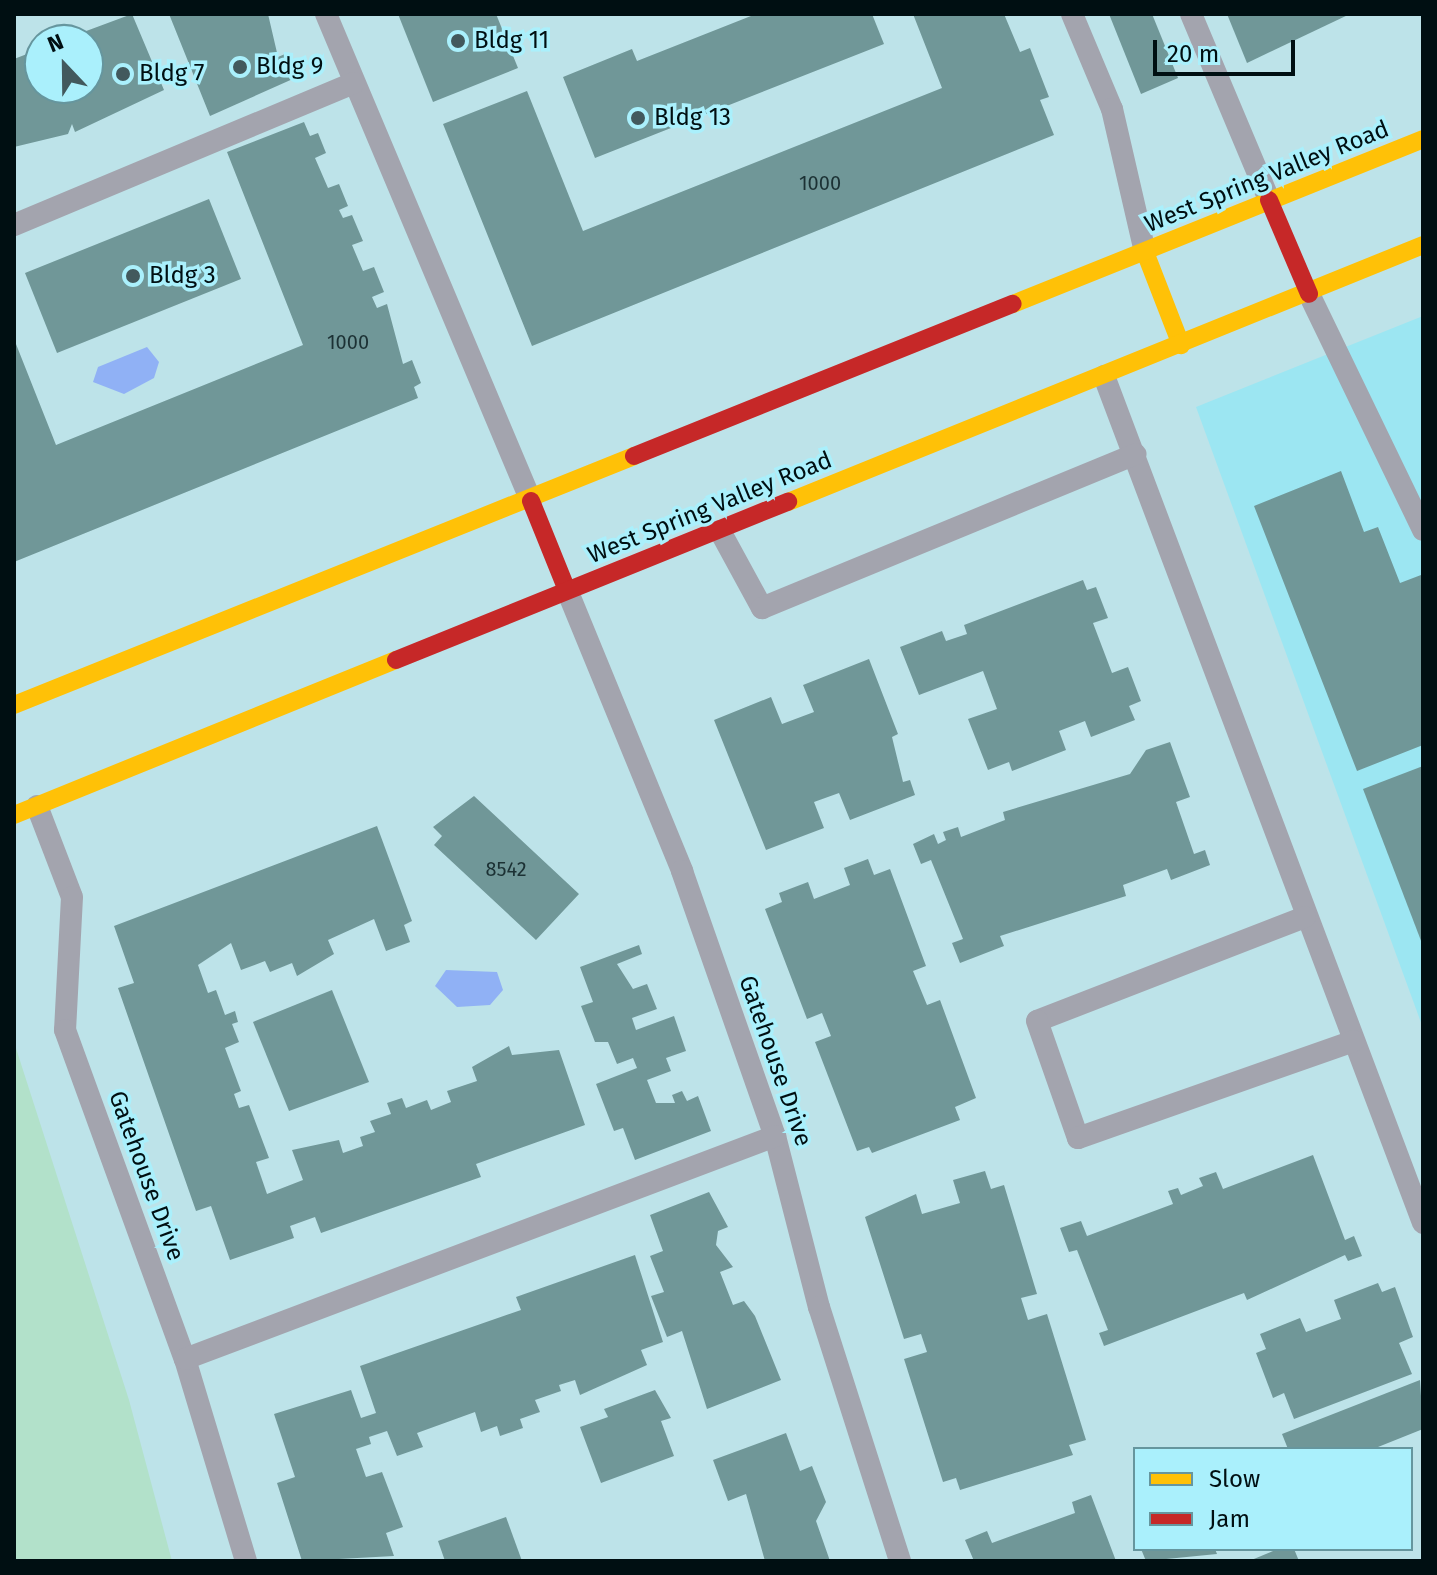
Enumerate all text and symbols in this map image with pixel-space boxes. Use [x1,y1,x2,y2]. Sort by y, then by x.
north arrow [24,24,104,104]
scale bar [1157,24,1299,74]
place label: Bldg 11 [474,27,549,55]
text: N [44,28,67,58]
marker: Bldg 11 [449,32,467,50]
text: 20 m [1167,40,1219,68]
place label: Bldg 9 [256,53,323,81]
marker: Bldg 9 [231,58,249,76]
place label: Bldg 7 [139,60,204,88]
marker: Bldg 7 [114,65,132,83]
place label: Bldg 13 [654,104,731,132]
marker: Bldg 13 [629,109,647,127]
street label: West Spring Valley Road [1141,115,1393,239]
house number: 1000 [799,171,841,195]
place label: Bldg 3 [149,262,216,290]
marker: Bldg 3 [124,267,142,285]
house number: 1000 [327,330,369,354]
street label: West Spring Valley Road [584,446,836,570]
house number: 8542 [485,857,527,881]
street label: Gatehouse Drive [732,972,818,1150]
street label: Gatehouse Drive [102,1087,190,1265]
legend [1133,1447,1413,1551]
text: Slow [1209,1465,1260,1493]
text: Jam [1209,1505,1250,1533]

